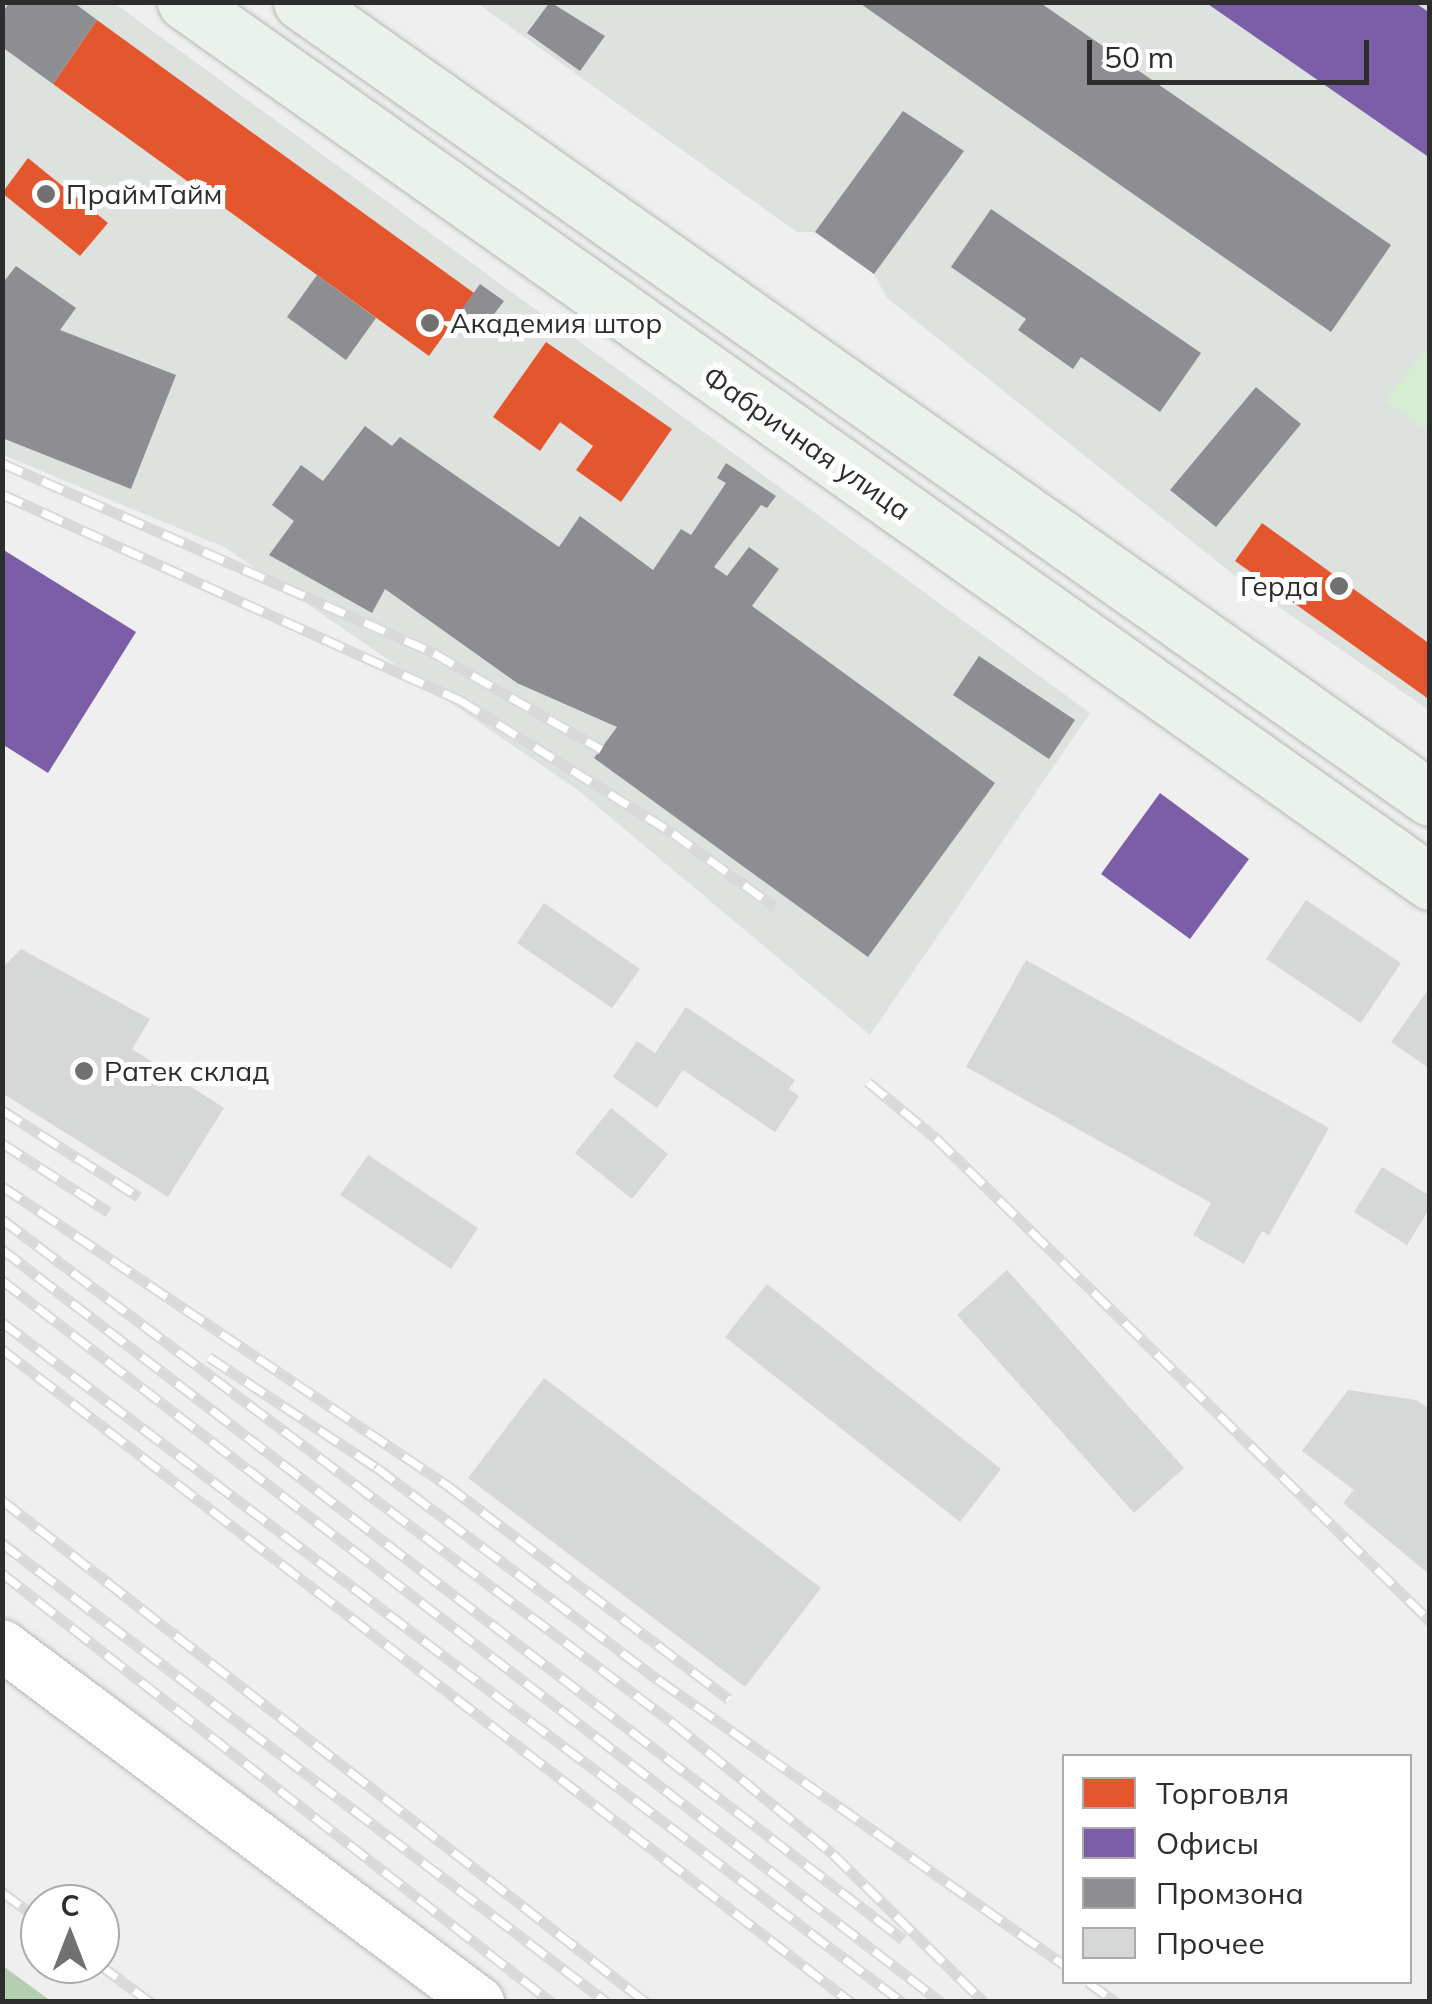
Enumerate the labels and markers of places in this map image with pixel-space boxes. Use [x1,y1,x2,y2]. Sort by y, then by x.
place label: ПраймТайм [66,177,222,211]
marker: ПраймТайм [35,183,57,205]
place label: Академия штор [450,306,662,340]
marker: Академия штор [419,312,441,334]
place label: Герда [1240,569,1319,603]
marker: Герда [1328,575,1350,597]
place label: Ратек склад [104,1054,269,1088]
marker: Ратек склад [73,1060,95,1082]

